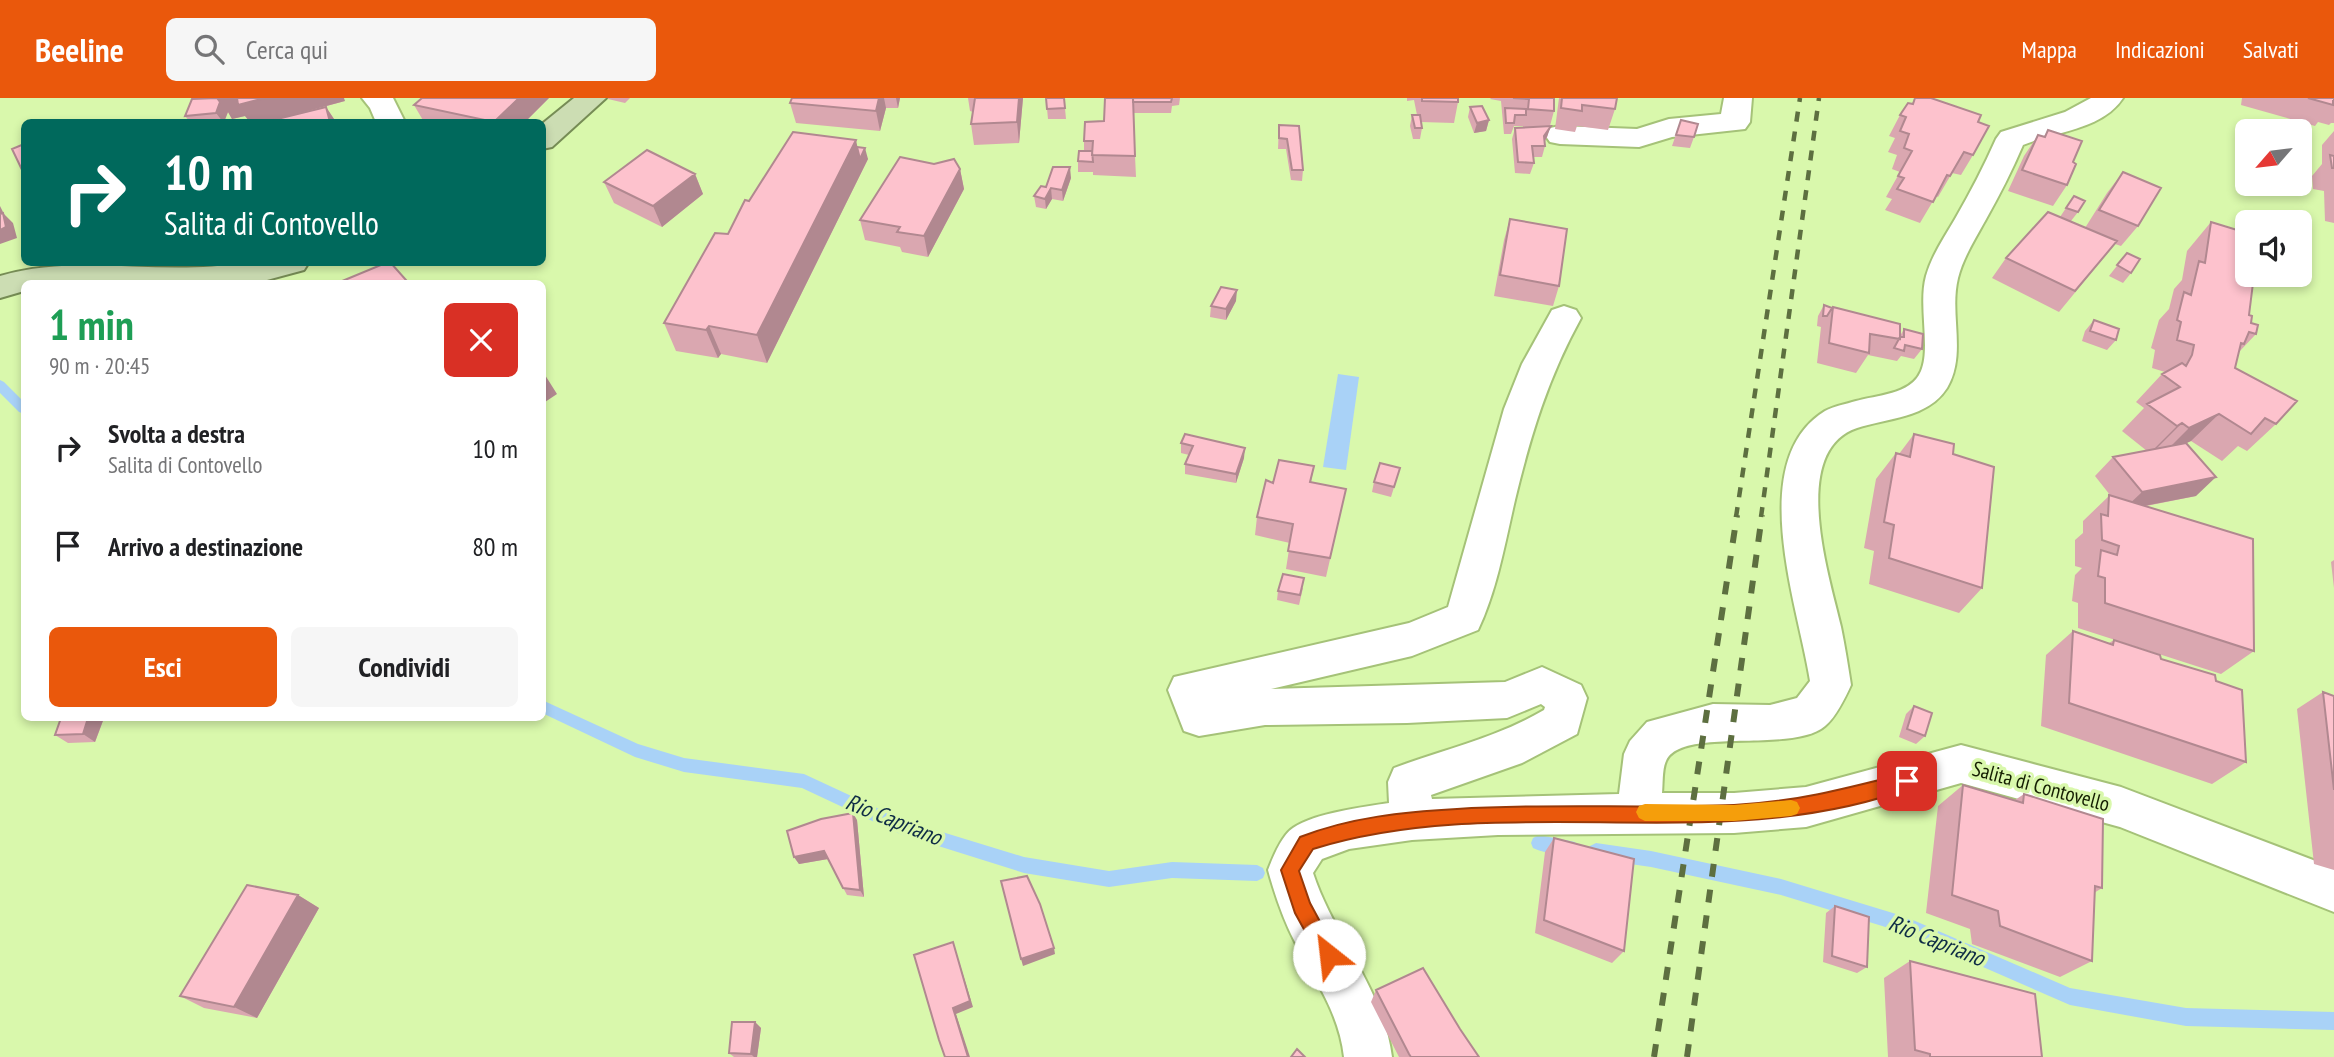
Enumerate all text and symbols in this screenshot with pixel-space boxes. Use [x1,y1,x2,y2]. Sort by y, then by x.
search box [166,18,656,81]
text: Beeline [35,28,124,71]
icon: search [190,30,228,68]
text: Cerca qui [246,33,328,66]
text: Mappa [2022,34,2077,65]
text: Indicazioni [2115,34,2205,65]
text: Salvati [2243,34,2299,65]
north arrow [2235,119,2312,196]
map controls [2235,119,2312,287]
text: 10 m [164,140,253,204]
icon: right [49,147,140,238]
text: Salita di Contovello [164,202,379,244]
button: sound [2235,210,2312,287]
text: 1 min [49,297,134,352]
button: close [444,303,518,377]
text: 90 m · 20:45 [49,351,150,380]
text: Svolta a destra [108,417,245,450]
icon: right [49,429,87,467]
text: 10 m [472,432,518,465]
text: Salita di Contovello [108,450,262,479]
icon: arrive [49,527,87,565]
text: Arrivo a destinazione [108,530,303,563]
text: 80 m [472,530,518,563]
button: Esci [49,627,277,707]
button: Condividi [291,627,518,707]
pin [1877,751,1937,811]
street label: Salita di Contovello [1969,755,2113,817]
icon: arrive [1888,762,1926,800]
water label: Rio Capriano [842,787,948,852]
water label: Rio Capriano [1885,908,1991,973]
position arrow [1292,918,1366,992]

